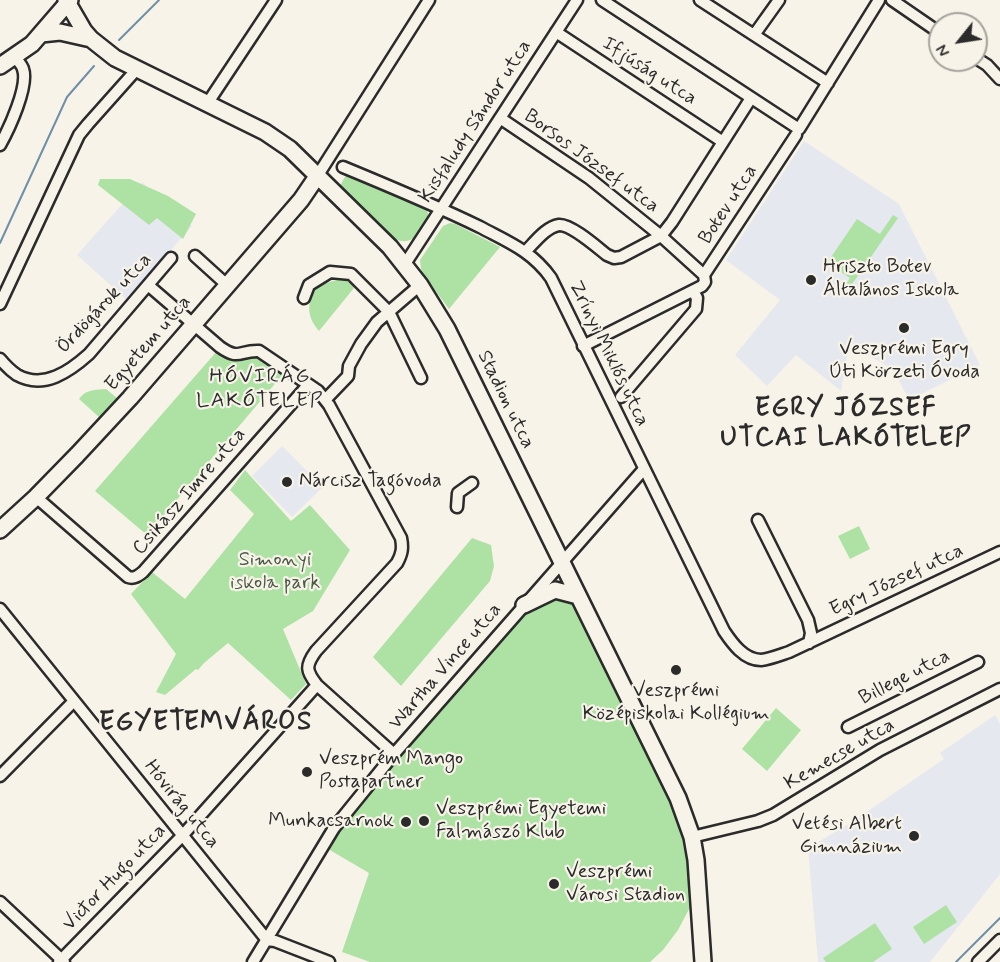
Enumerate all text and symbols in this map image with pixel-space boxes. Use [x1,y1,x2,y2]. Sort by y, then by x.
north arrow [928,12,988,72]
street label: Ifjúság utca [597,33,701,111]
street label: Kisfaludy Sándor utca [414,36,538,208]
text: N [932,40,955,60]
street label: Borsos József utca [519,105,663,219]
street label: Botev utca [694,161,764,249]
street label: Ördögárok utca [52,249,158,359]
place label: Hriszto Botev Általános Iskola [823,256,959,303]
marker: Hriszto Botev Általános Iskola [804,273,818,287]
street label: Zrínyi Miklós utca [562,277,654,431]
street label: Egyetem utca [101,291,197,397]
marker: Veszprémi Egry Úti Körzeti Óvoda [897,321,911,335]
place label: Veszprémi Egry Úti Körzeti Óvoda [828,338,980,385]
street label: Stadion utca [471,347,539,453]
district label: HÓVIRÁG LAKÓTELEP [196,365,324,415]
district label: EGRY JÓZSEF UTCAI LAKÓTELEP [724,394,968,455]
street label: Csikász Imre utca [128,423,252,561]
place label: Nárcisz Tagóvoda [299,470,442,494]
marker: Nárcisz Tagóvoda [280,475,294,489]
street label: Egry József utca [826,540,968,622]
park label: Simonyi iskola park [230,549,320,596]
street label: Wartha Vince utca [384,599,508,735]
street label: Billege utca [856,645,954,711]
marker: Veszprémi Középiskolai Kollégium [669,663,683,677]
place label: Veszprémi Középiskolai Kollégium [582,680,770,727]
district label: EGYETEMVÁROS [97,708,315,740]
street label: Kemecse utca [781,714,899,796]
place label: Veszprém Mango Postapartner [319,748,463,795]
street label: Hóvirág utca [138,756,224,854]
marker: Veszprém Mango Postapartner [300,765,314,779]
place label: Veszprémi Egyetemi Falmászó Klub [436,798,606,845]
place label: Munkacsarnok [268,810,394,834]
place label: Vetési Albert Gimnázium [792,813,902,860]
marker: Veszprémi Egyetemi Falmászó Klub [417,814,431,828]
marker: Munkacsarnok [399,815,413,829]
street label: Victor Hugo utca [58,820,172,936]
marker: Vetési Albert Gimnázium [907,829,921,843]
place label: Veszprémi Városi Stadion [566,861,685,908]
marker: Veszprémi Városi Stadion [547,877,561,891]

